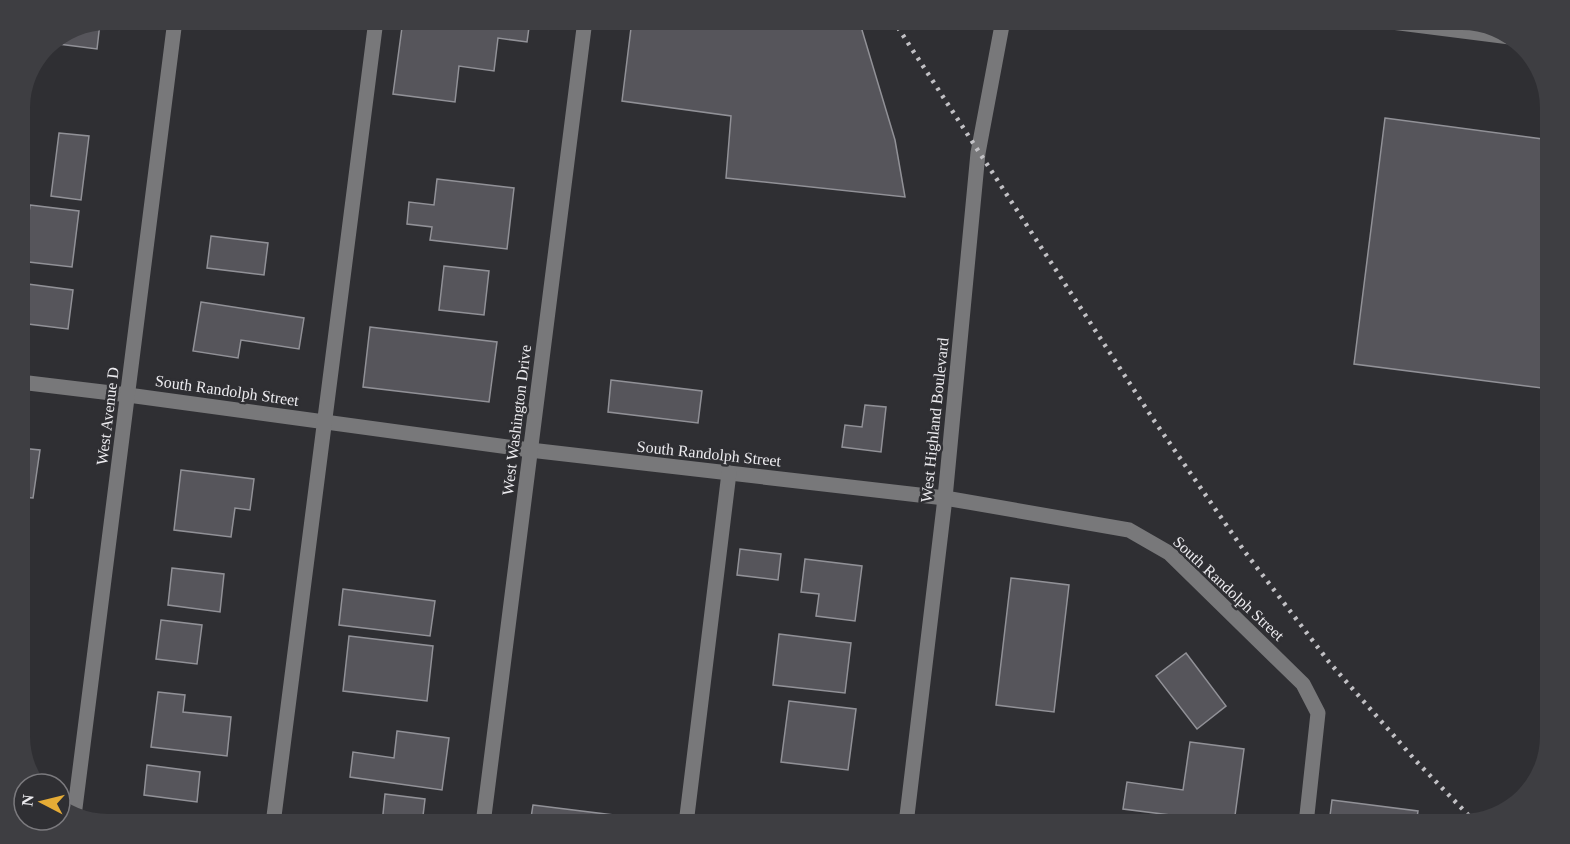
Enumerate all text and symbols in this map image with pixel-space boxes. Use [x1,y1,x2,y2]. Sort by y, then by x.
street label: West Highland Boulevard [917,337,953,503]
street label: West Washington Drive [499,344,535,497]
street label: West Avenue D [93,366,122,466]
street label: South Randolph Street [154,372,300,410]
street label: South Randolph Street [636,437,782,471]
street label: South Randolph Street [1169,533,1288,645]
north arrow [12,772,72,832]
text: N [18,793,37,807]

